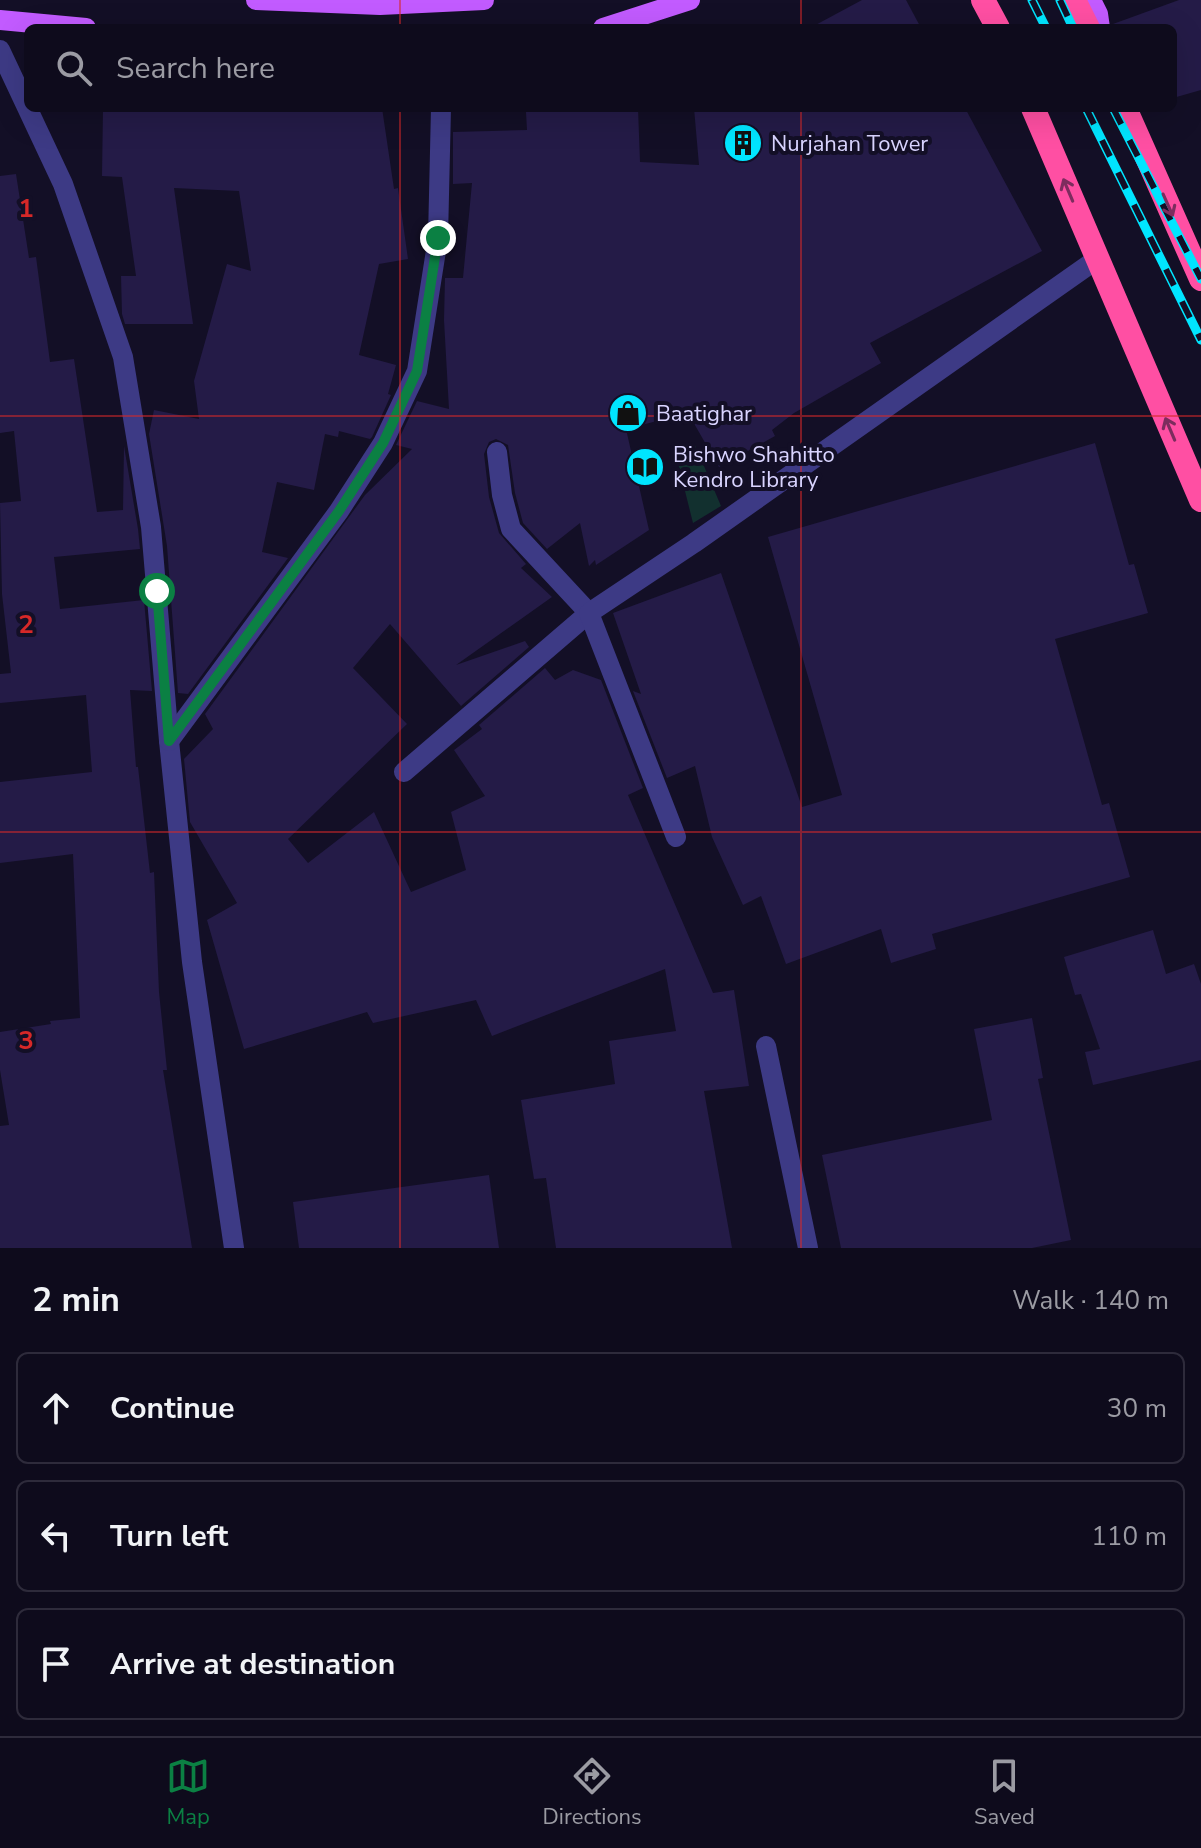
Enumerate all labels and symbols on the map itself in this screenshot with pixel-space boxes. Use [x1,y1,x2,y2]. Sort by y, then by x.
building icon: Nurjahan Tower [722,122,764,164]
place label: Nurjahan Tower [771,129,928,159]
one-way arrow [1059,178,1074,203]
text: 1 [18,191,34,226]
one-way arrow [1162,192,1177,217]
route end [420,220,456,256]
shop icon: Baatighar [607,392,649,434]
place label: Baatighar [656,399,752,429]
one-way arrow [1162,417,1177,442]
place label: Bishwo Shahitto Kendro Library [673,440,835,495]
library icon: Bishwo Shahitto Kendro Library [624,446,666,488]
route start [139,573,175,609]
text: 2 [18,607,34,642]
text: 3 [18,1023,34,1058]

